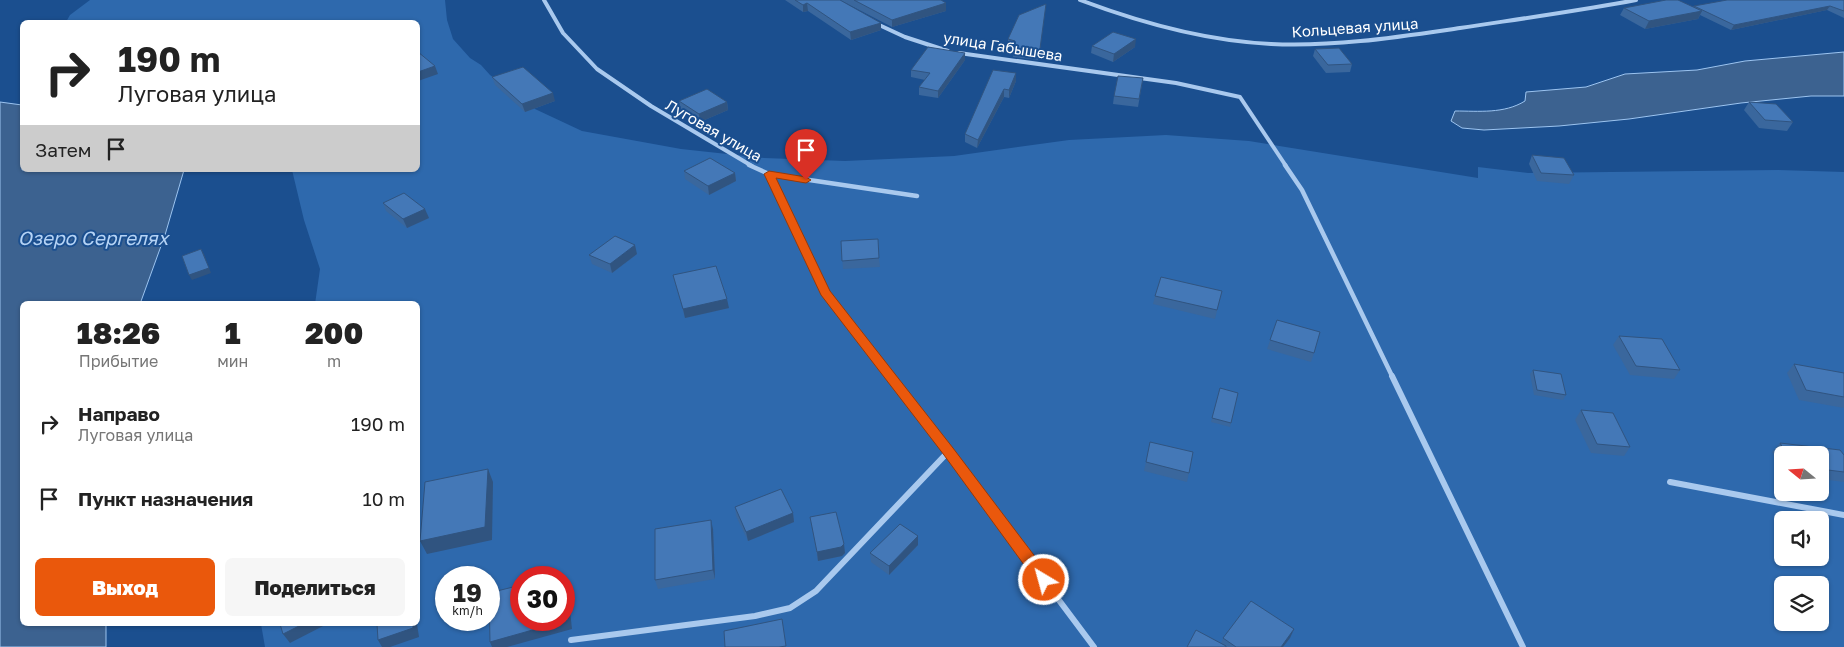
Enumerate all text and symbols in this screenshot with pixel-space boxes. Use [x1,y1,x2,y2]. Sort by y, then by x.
street label: Кольцевая улица [1291,14,1419,40]
street label: улица Габышева [942,28,1064,64]
text: 190 m [118,38,220,80]
icon: right [35,40,100,105]
text: Луговая улица [118,80,277,107]
street label: Луговая улица [663,95,765,165]
pin [785,129,827,180]
icon: arrive [102,135,130,163]
icon: arrive [792,136,820,164]
text: Затем [35,138,92,161]
water label: Озеро Сергелях [18,226,171,249]
text: 18:26 [77,315,160,351]
text: 1 [225,315,241,351]
text: 200 [305,315,363,351]
text: Прибытие [79,351,158,371]
text: мин [217,351,248,371]
text: m [327,351,341,371]
text: Направо [78,402,160,425]
icon: right [35,410,63,438]
text: 190 m [351,412,405,435]
text: Луговая улица [78,425,193,445]
north arrow [1774,446,1829,501]
map controls [1774,446,1829,631]
icon: arrive [35,485,63,513]
text: Пункт назначения [78,487,253,510]
text: 10 m [362,487,405,510]
button: sound [1774,511,1829,566]
position arrow [1017,553,1069,605]
button: Выход [35,558,215,616]
button: Поделиться [225,558,405,616]
speed limit sign: 30 [510,566,575,631]
button: layers [1774,576,1829,631]
text: 19 [453,577,482,608]
text: km/h [452,603,483,618]

